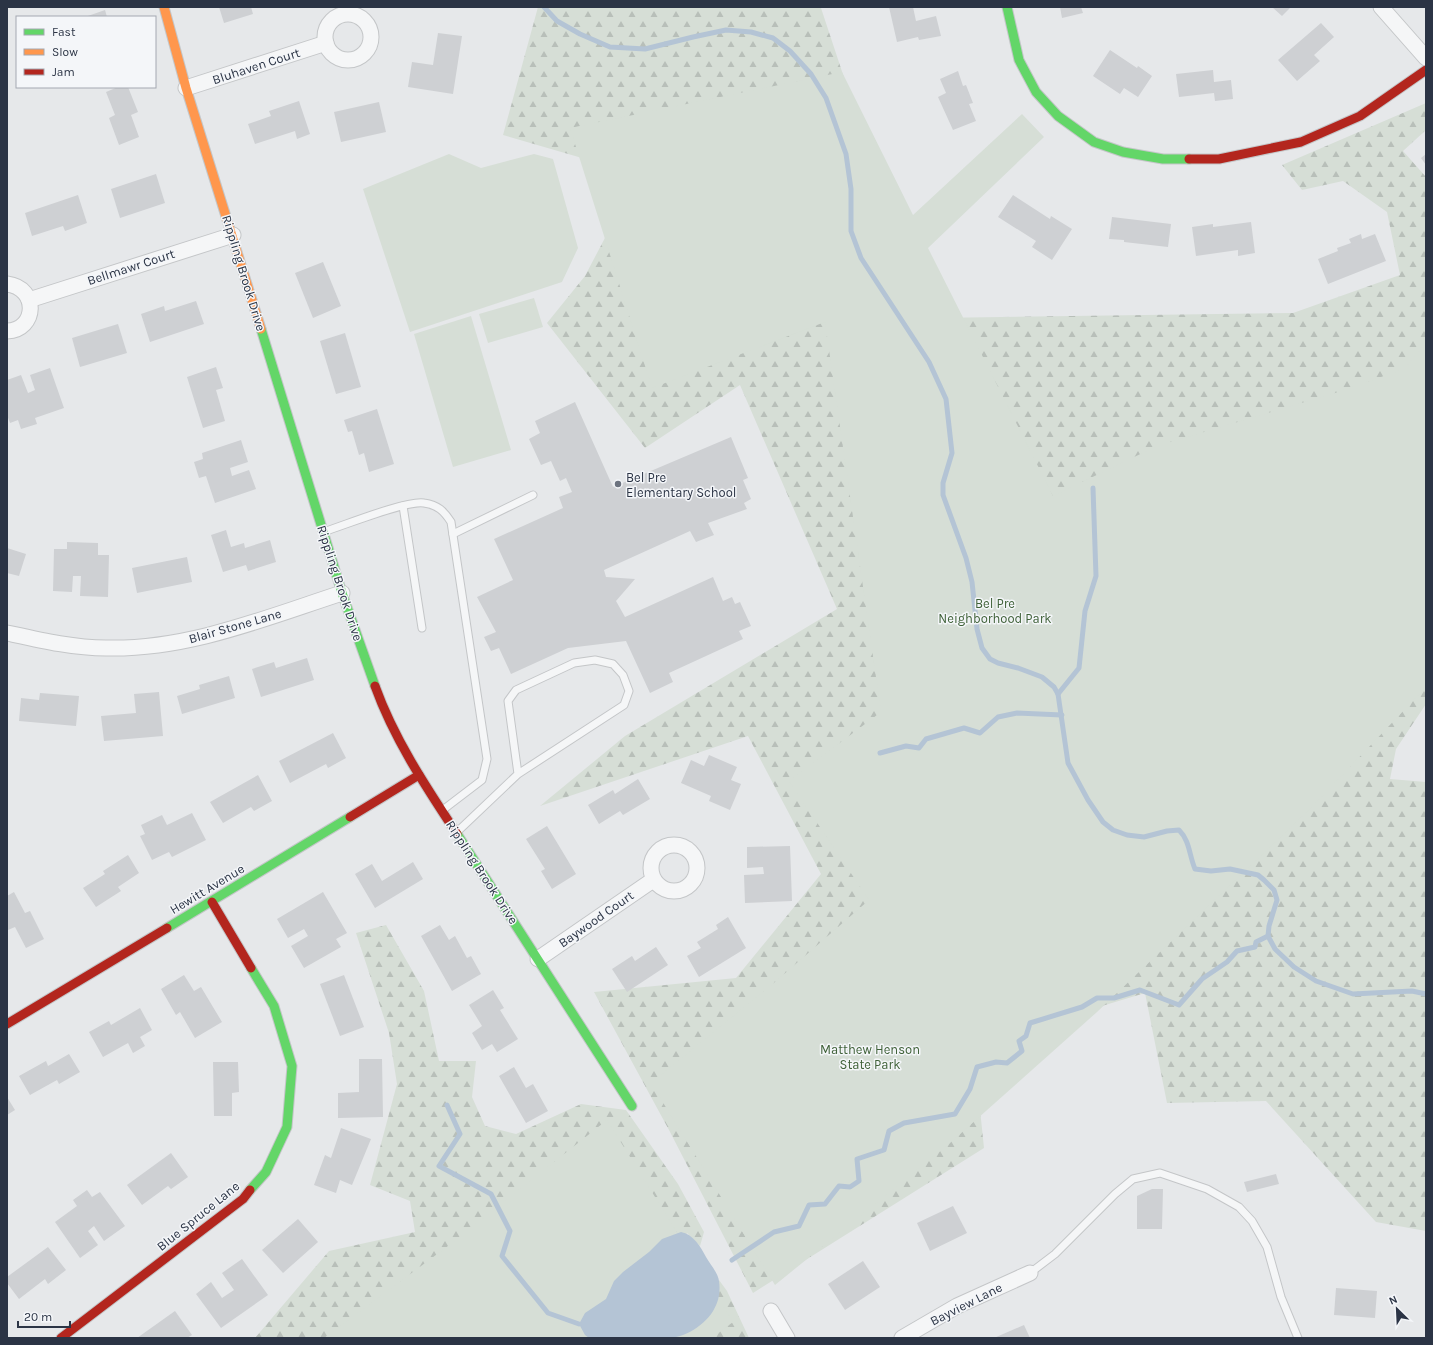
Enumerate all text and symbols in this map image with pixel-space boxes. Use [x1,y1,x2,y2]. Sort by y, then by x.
legend [16,16,156,88]
text: Fast [52,25,76,39]
text: Slow [52,45,78,59]
street label: Bluhaven Court [210,45,302,87]
text: Jam [52,65,75,79]
street label: Rippling Brook Drive [219,213,269,333]
street label: Bellmawr Court [85,246,177,288]
place label: Bel Pre Elementary School [626,470,736,500]
marker: Bel Pre Elementary School [613,479,623,489]
street label: Rippling Brook Drive [314,523,366,643]
park label: Bel Pre Neighborhood Park [938,596,1052,626]
street label: Blair Stone Lane [187,606,283,646]
street label: Rippling Brook Drive [443,817,521,927]
street label: Hewitt Avenue [167,861,247,917]
street label: Baywood Court [556,887,637,950]
park label: Matthew Henson State Park [820,1042,920,1072]
street label: Blue Spruce Lane [154,1178,242,1254]
street label: Bayview Lane [928,1279,1005,1329]
north arrow [1377,1289,1417,1329]
text: N [1387,1293,1399,1308]
scale bar [18,1303,70,1329]
text: 20 m [24,1310,52,1324]

